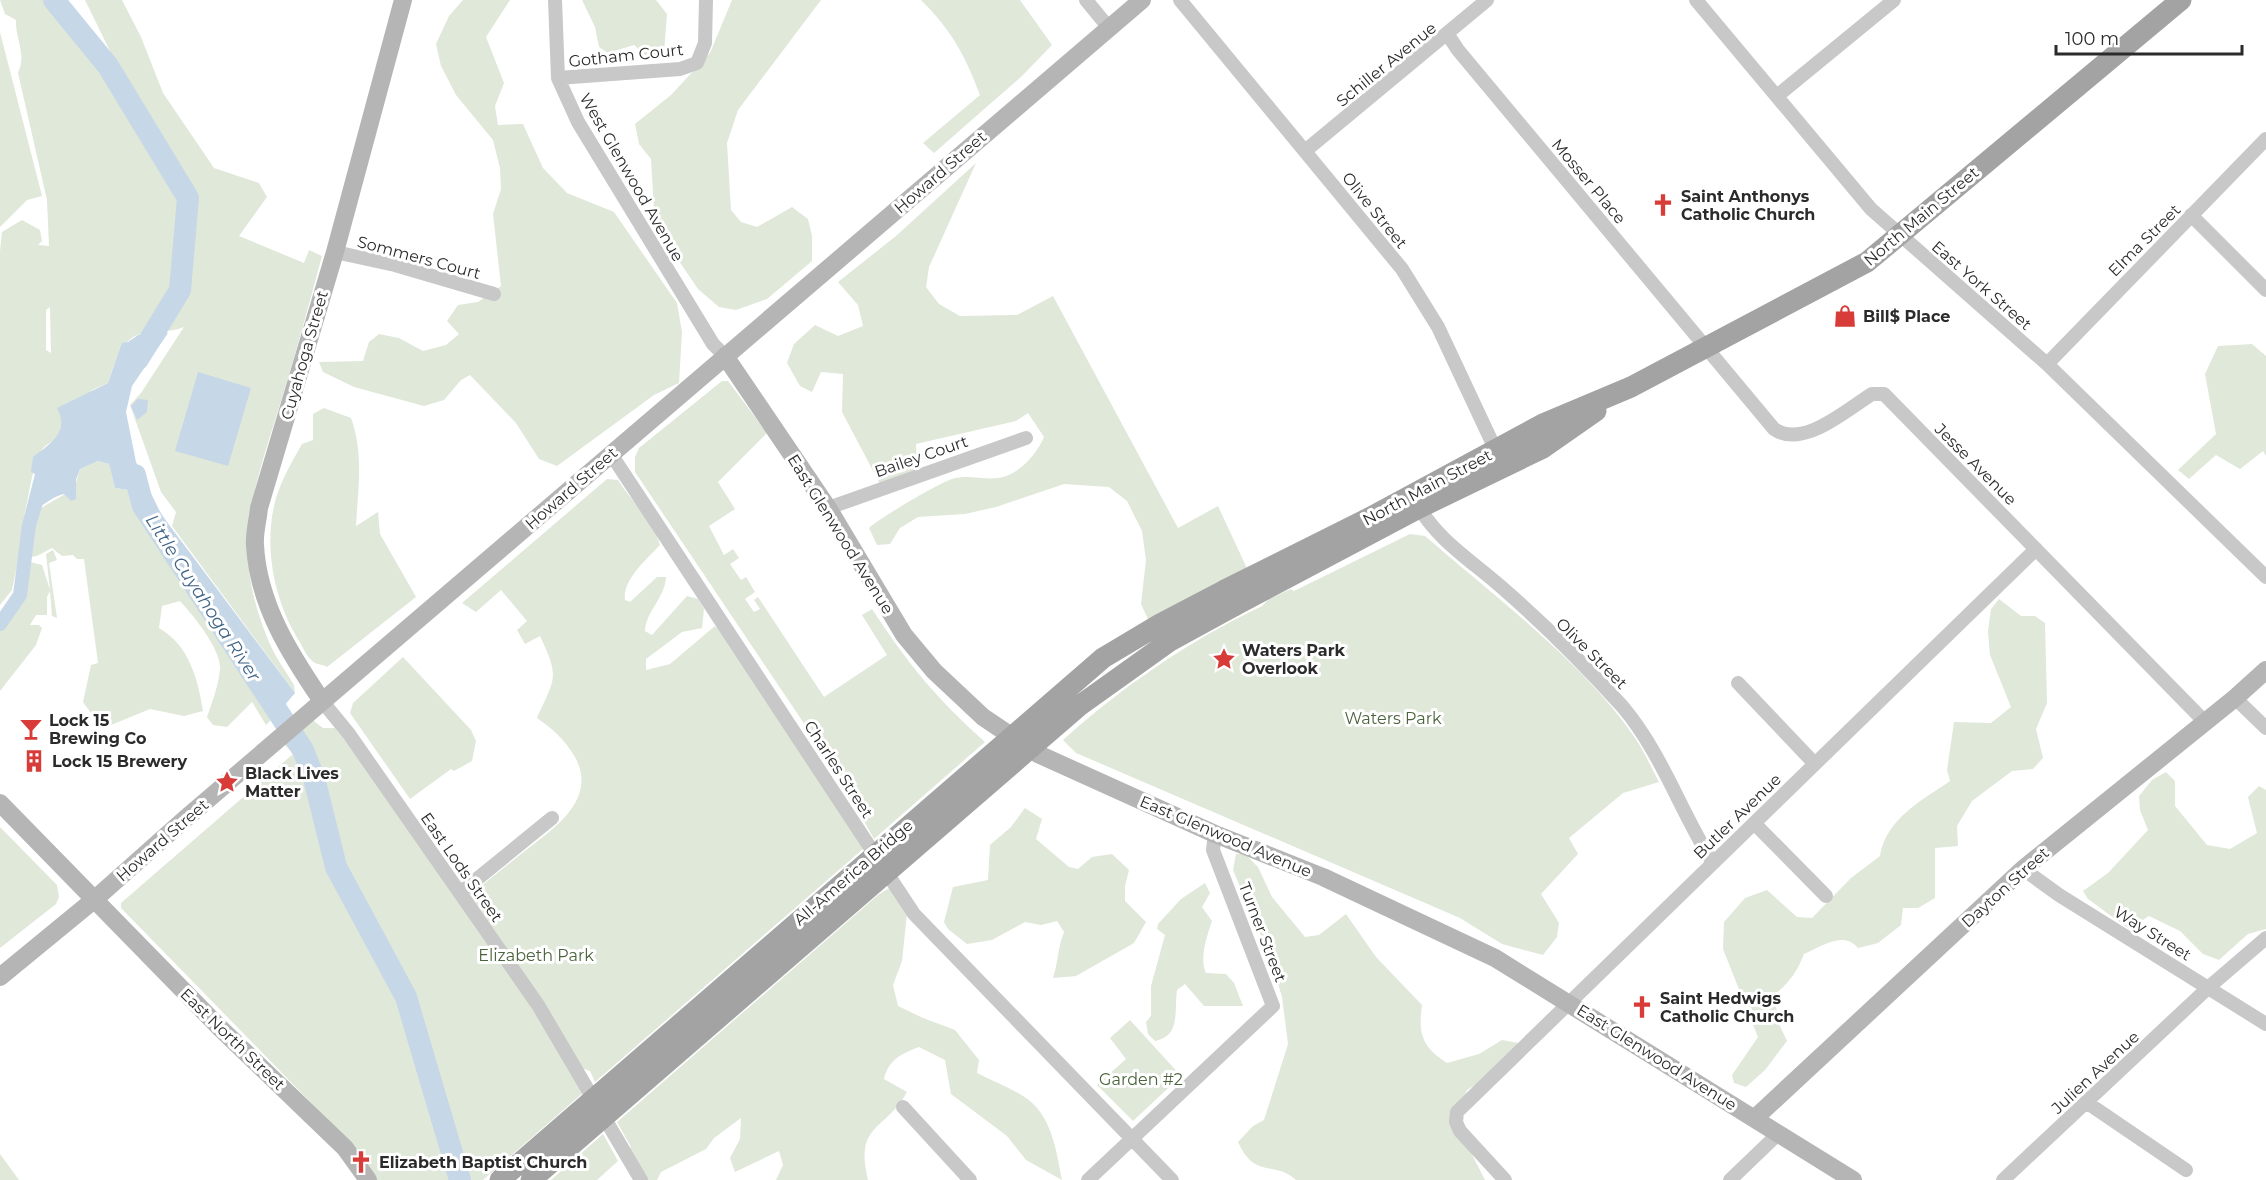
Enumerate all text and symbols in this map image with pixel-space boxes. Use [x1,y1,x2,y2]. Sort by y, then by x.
street label: Schiller Avenue [1332,18,1440,111]
scale bar [2056,18,2242,56]
text: 100 m [2065,28,2119,50]
street label: Gotham Court [568,40,685,71]
street label: West Glenwood Avenue [575,90,688,265]
street label: Howard Street [890,127,991,217]
street label: Mosser Place [1548,135,1630,228]
street label: North Main Street [1860,163,1983,270]
street label: Olive Street [1338,168,1411,253]
place label: Saint Anthonys Catholic Church [1681,187,1815,224]
church icon: Saint Anthonys Catholic Church [1650,192,1676,218]
street label: Elma Street [2104,200,2185,280]
street label: Sommers Court [355,232,483,283]
street label: East York Street [1928,237,2036,334]
street label: Cuyahoga Street [277,288,332,422]
shop icon: Bill$ Place [1832,303,1858,329]
place label: Bill$ Place [1863,307,1950,326]
street label: Jesse Avenue [1930,419,2020,509]
street label: Bailey Court [872,431,971,481]
street label: Howard Street [521,443,622,533]
street label: North Main Street [1359,445,1496,530]
street label: East Glenwood Avenue [784,451,898,618]
water label: Little Cuyahoga River [141,510,266,686]
street label: Olive Street [1552,614,1631,693]
place label: Waters Park Overlook [1242,641,1345,678]
place icon: Waters Park Overlook [1211,646,1237,672]
park label: Waters Park [1344,709,1442,728]
place label: Lock 15 Brewing Co [49,711,146,748]
bar icon: Lock 15 Brewing Co [18,716,44,742]
street label: Charles Street [800,717,877,822]
building icon: Lock 15 Brewery [21,748,47,774]
place label: Lock 15 Brewery [52,752,187,771]
place label: Black Lives Matter [245,764,339,801]
place icon: Black Lives Matter [214,769,240,795]
street label: Butler Avenue [1690,770,1785,863]
street label: East Glenwood Avenue [1137,792,1315,881]
street label: Howard Street [112,795,213,885]
street label: East Lods Street [417,809,507,926]
street label: All-America Bridge [790,816,917,929]
street label: Dayton Street [1958,843,2053,931]
street label: Turner Street [1235,880,1290,985]
street label: Way Street [2111,902,2195,965]
park label: Elizabeth Park [478,946,594,965]
street label: East North Street [176,985,289,1095]
place label: Saint Hedwigs Catholic Church [1660,989,1794,1026]
church icon: Saint Hedwigs Catholic Church [1629,994,1655,1020]
street label: East Glenwood Avenue [1573,1000,1740,1114]
street label: Julien Avenue [2047,1027,2143,1118]
park label: Garden #2 [1099,1070,1183,1089]
church icon: Elizabeth Baptist Church [348,1149,374,1175]
place label: Elizabeth Baptist Church [379,1153,587,1172]

